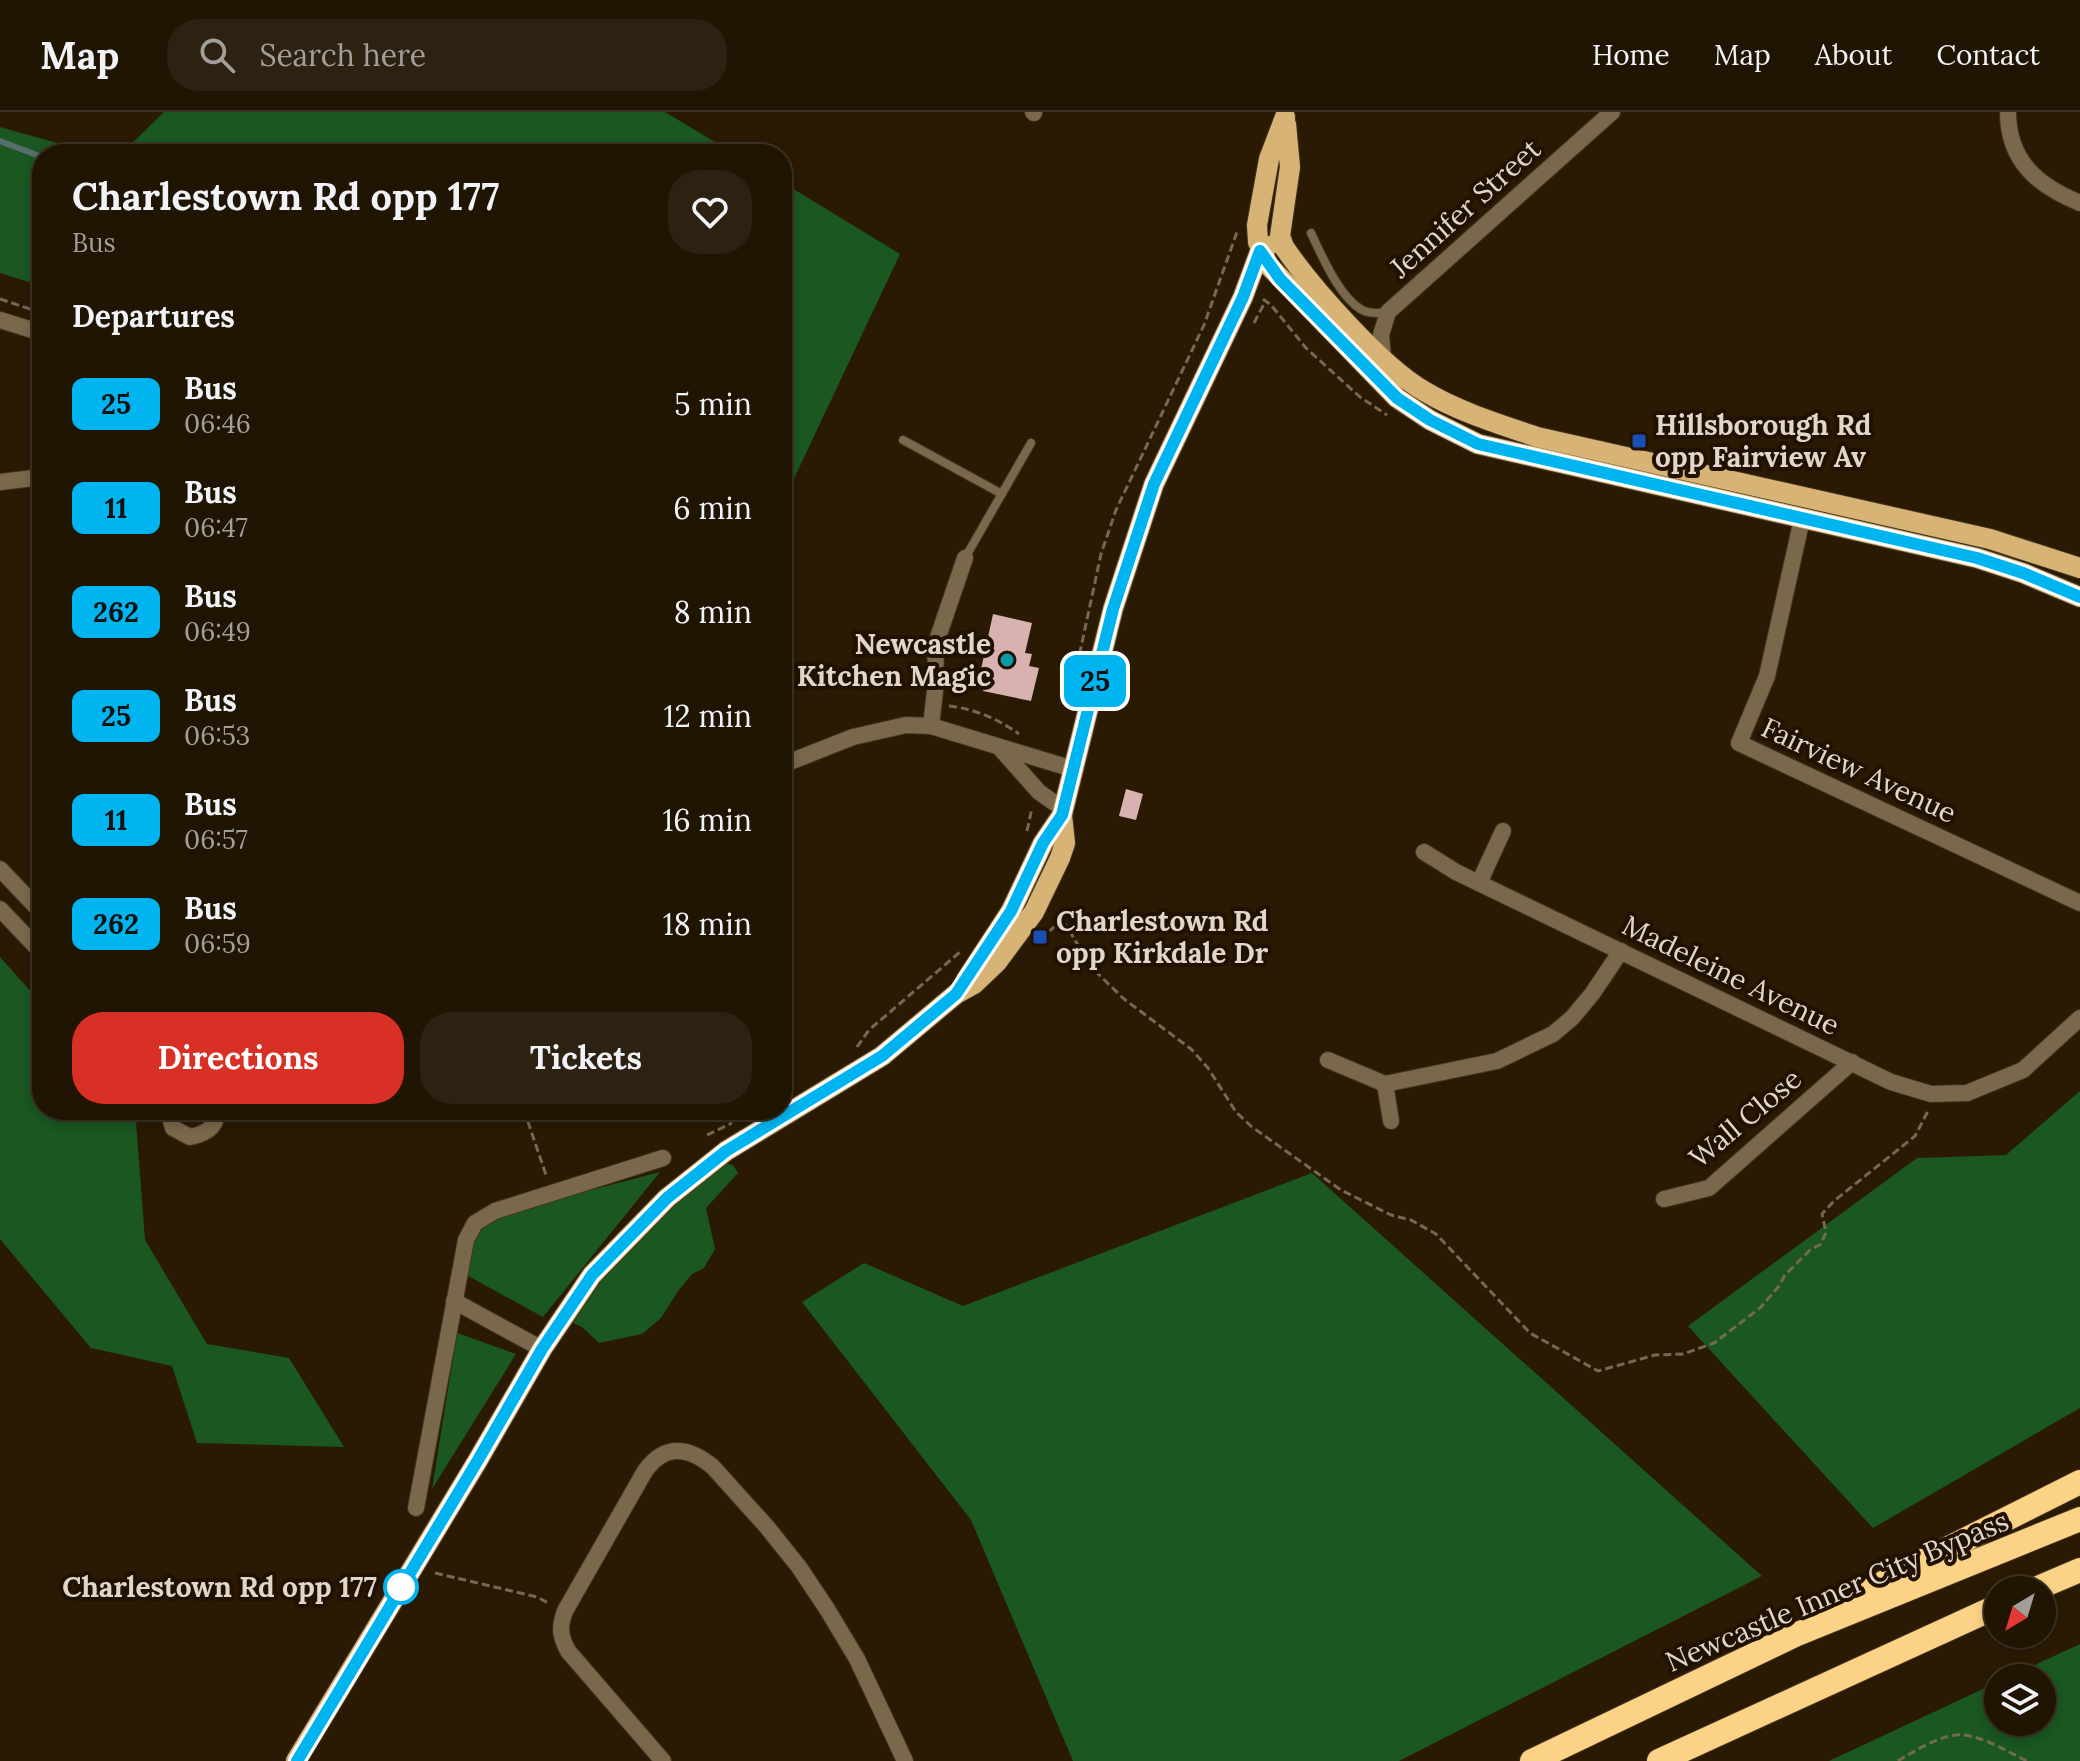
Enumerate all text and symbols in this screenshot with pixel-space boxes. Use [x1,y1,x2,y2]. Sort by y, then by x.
search box [167,19,727,91]
text: Map [40,31,119,79]
icon: search [195,33,239,77]
text: Search here [259,36,426,74]
text: Home [1592,37,1670,73]
text: Map [1714,37,1771,73]
text: About [1815,37,1892,73]
text: Contact [1936,37,2040,73]
street label: Jennifer Street [1381,131,1548,286]
button: heart [668,170,752,254]
text: Charlestown Rd opp 177 [72,172,499,220]
text: Bus [72,226,116,259]
text: Departures [72,297,235,335]
text: Bus [184,369,237,407]
text: 5 min [674,385,752,423]
text: 25 [101,386,131,422]
text: 06:46 [184,407,251,440]
place label: Hillsborough Rd opp Fairview Av [1655,407,1871,475]
marker: Hillsborough Rd opp Fairview Av [1630,432,1648,450]
text: Bus [184,473,237,511]
text: 6 min [673,489,752,527]
text: 11 [105,490,127,526]
text: 06:47 [184,511,248,544]
text: Bus [184,577,237,615]
text: 8 min [674,593,752,631]
text: 262 [93,594,139,630]
text: 06:49 [184,615,251,648]
place label: Newcastle Kitchen Magic [797,626,991,694]
marker: Newcastle Kitchen Magic [998,651,1016,669]
line badge: 25 [1059,655,1131,707]
text: 25 [1080,663,1110,699]
text: Bus [184,681,237,719]
text: 12 min [664,697,752,735]
text: 25 [101,698,131,734]
street label: Fairview Avenue [1756,709,1962,831]
text: 06:53 [184,719,250,752]
text: Bus [184,785,237,823]
text: 16 min [662,801,752,839]
text: 11 [105,802,127,838]
text: 06:57 [184,823,248,856]
text: Bus [184,889,237,927]
place label: Charlestown Rd opp Kirkdale Dr [1056,903,1269,971]
text: 18 min [663,905,752,943]
text: 262 [93,906,139,942]
street label: Madeleine Avenue [1616,907,1846,1043]
text: 06:59 [184,927,251,960]
marker: Charlestown Rd opp Kirkdale Dr [1031,928,1049,946]
button: Directions [72,1012,404,1104]
button: Tickets [420,1012,752,1104]
street label: Wall Close [1682,1061,1808,1175]
street label: Newcastle Inner City Bypass [1660,1502,2014,1680]
place label: Charlestown Rd opp 177 [62,1569,377,1605]
marker: Charlestown Rd opp 177 [384,1570,418,1604]
north arrow [1984,1576,2056,1648]
map controls [1984,1576,2056,1736]
button: layers [1984,1664,2056,1736]

